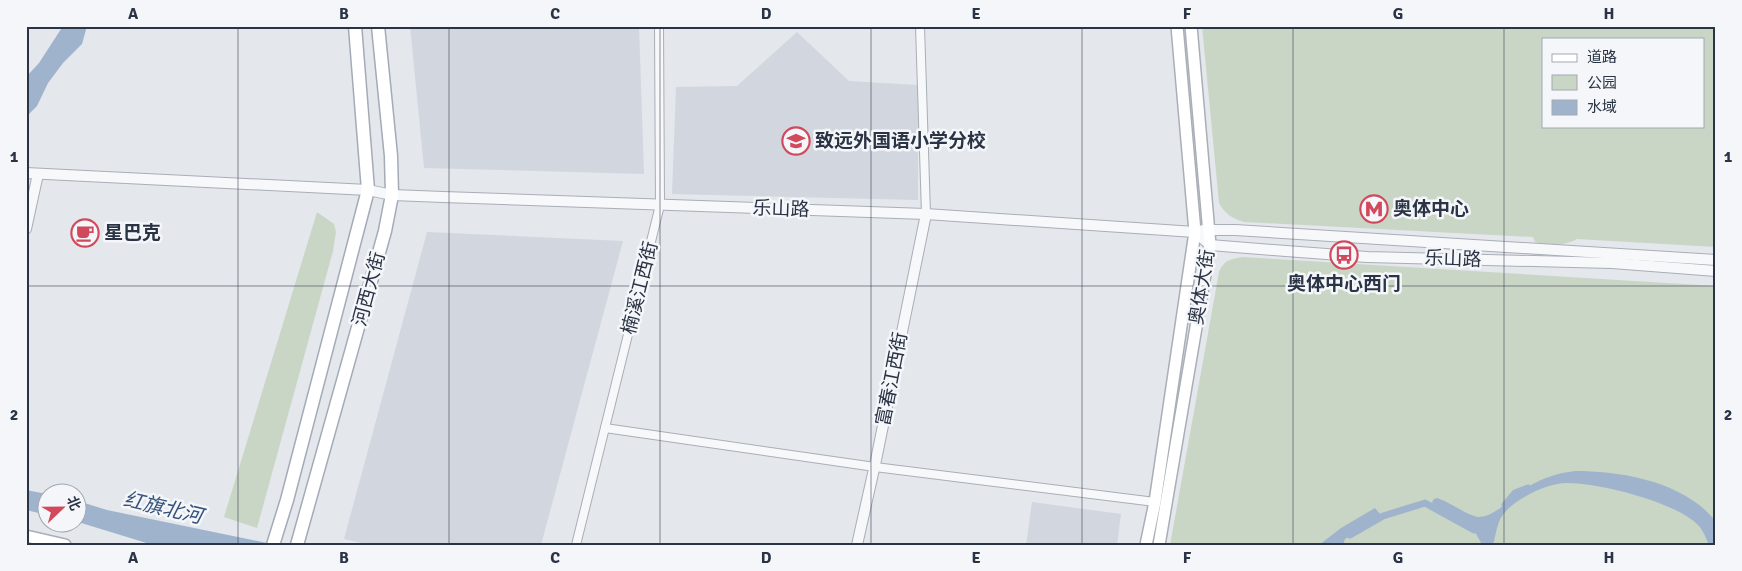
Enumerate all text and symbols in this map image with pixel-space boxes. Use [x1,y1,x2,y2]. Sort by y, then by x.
text: A [128,4,139,24]
text: B [339,4,349,24]
text: C [550,4,560,24]
text: D [761,4,772,24]
text: E [971,4,981,24]
text: F [1183,4,1192,24]
text: G [1393,4,1403,24]
text: H [1604,4,1614,24]
legend [1542,38,1704,128]
text: 道路 [1587,48,1617,66]
text: 公园 [1587,74,1617,92]
text: 水域 [1587,98,1617,116]
school or university icon: 致远外国语小学分校 [781,126,811,156]
place label: 致远外国语小学分校 [815,129,986,153]
text: 1 [10,147,19,167]
text: 1 [1724,147,1733,167]
metro station icon: 奥体中心 [1359,194,1389,224]
street label: 乐山路 [752,196,810,222]
place label: 奥体中心 [1393,197,1469,221]
cafe icon: 星巴克 [70,218,100,248]
place label: 星巴克 [104,221,161,245]
street label: 楠溪江西街 [617,239,663,337]
bus stop icon: 奥体中心西门 [1329,240,1359,270]
street label: 乐山路 [1424,246,1482,272]
street label: 奥体大街 [1184,248,1220,326]
street label: 河西大街 [348,249,390,329]
place label: 奥体中心西门 [1287,272,1401,296]
street label: 富春江西街 [871,330,913,428]
text: 2 [10,405,18,425]
text: 2 [1724,405,1732,425]
north arrow [38,484,88,534]
water label: 红旗北河 [121,487,209,530]
text: 北 [63,494,84,513]
text: A [128,548,139,568]
text: B [339,548,349,568]
text: C [550,548,560,568]
text: D [761,548,772,568]
text: E [971,548,981,568]
text: F [1183,548,1192,568]
text: G [1393,548,1403,568]
text: H [1604,548,1614,568]

